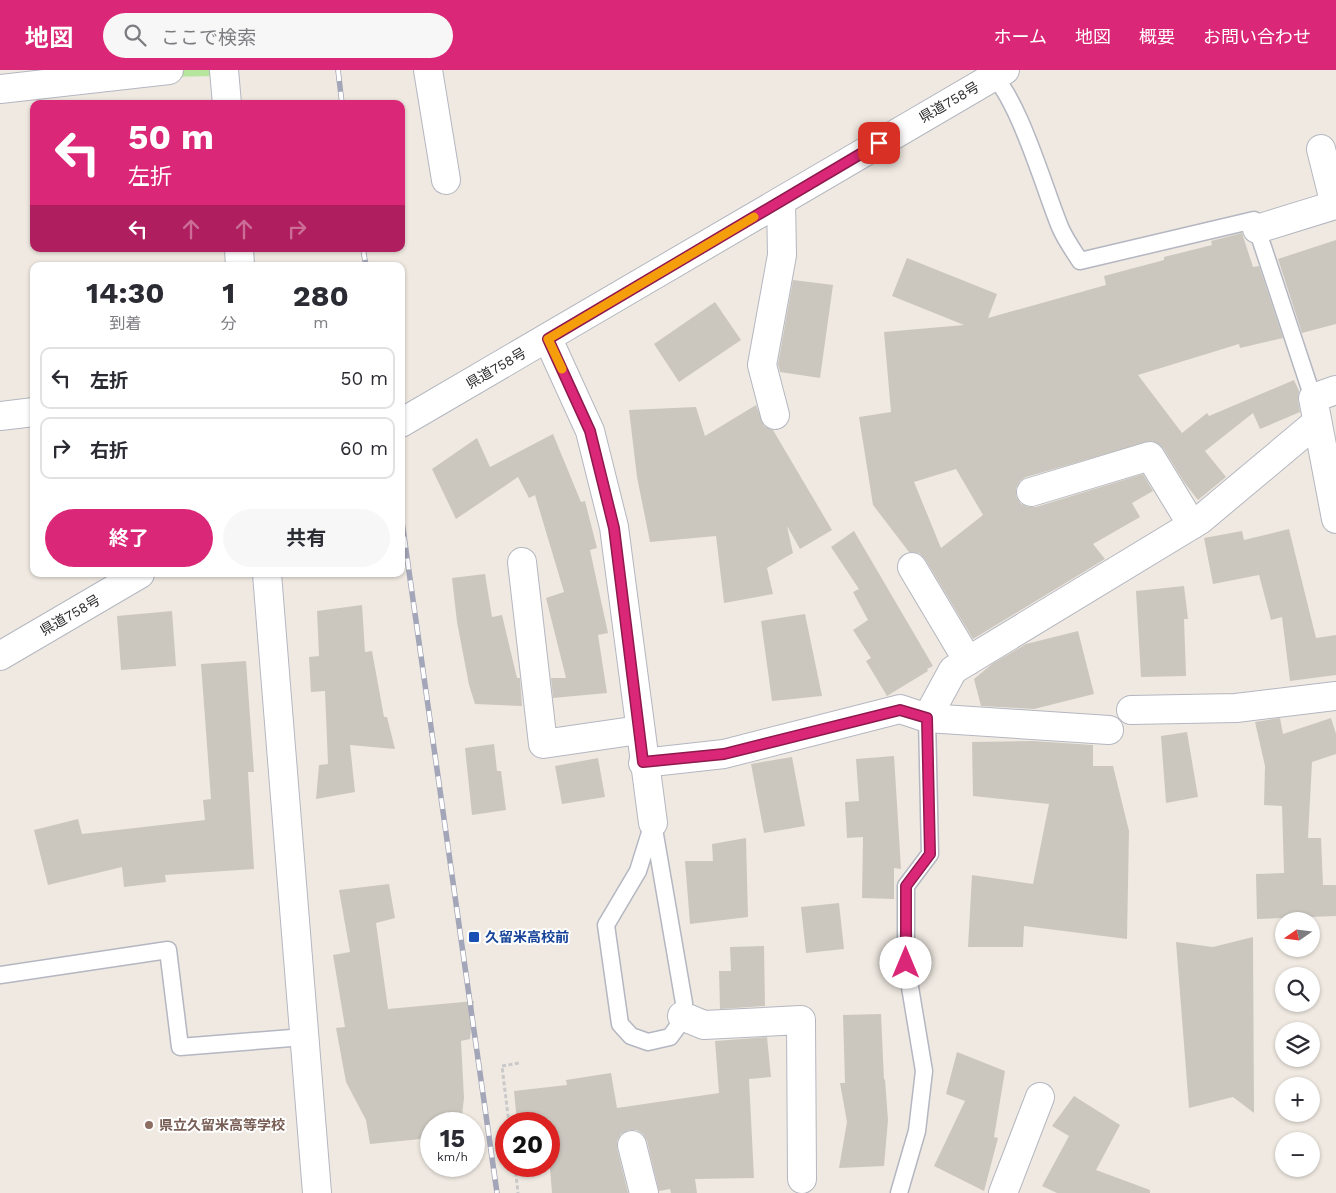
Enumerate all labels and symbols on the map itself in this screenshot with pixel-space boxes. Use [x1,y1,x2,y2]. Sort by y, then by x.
street label: 県道758号 [916,78,982,126]
pin [858,122,900,164]
street label: 県道758号 [463,344,529,392]
street label: 県道758号 [37,591,103,639]
north arrow [1275,912,1320,958]
place label: 久留米高校前 [485,929,569,945]
marker: 久留米高校前 [467,930,481,944]
position arrow [879,936,931,988]
speed limit sign: 20 [495,1112,560,1177]
place label: 県立久留米高等学校 [159,1117,285,1133]
marker: 県立久留米高等学校 [143,1119,155,1131]

